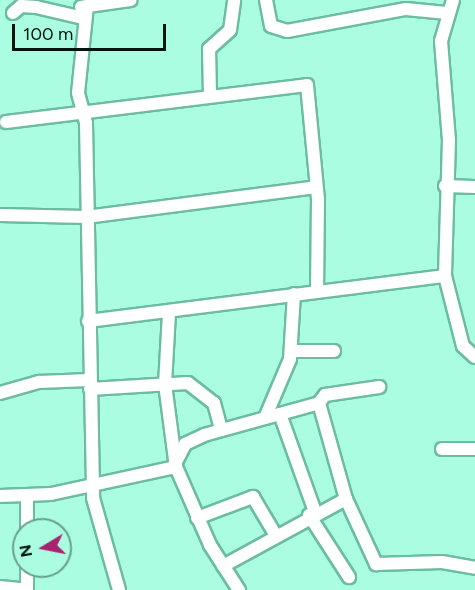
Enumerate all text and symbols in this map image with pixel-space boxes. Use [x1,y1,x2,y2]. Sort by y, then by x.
scale bar [15,12,170,50]
text: 100 m [23,23,73,45]
north arrow [12,518,72,578]
text: N [15,543,36,559]

